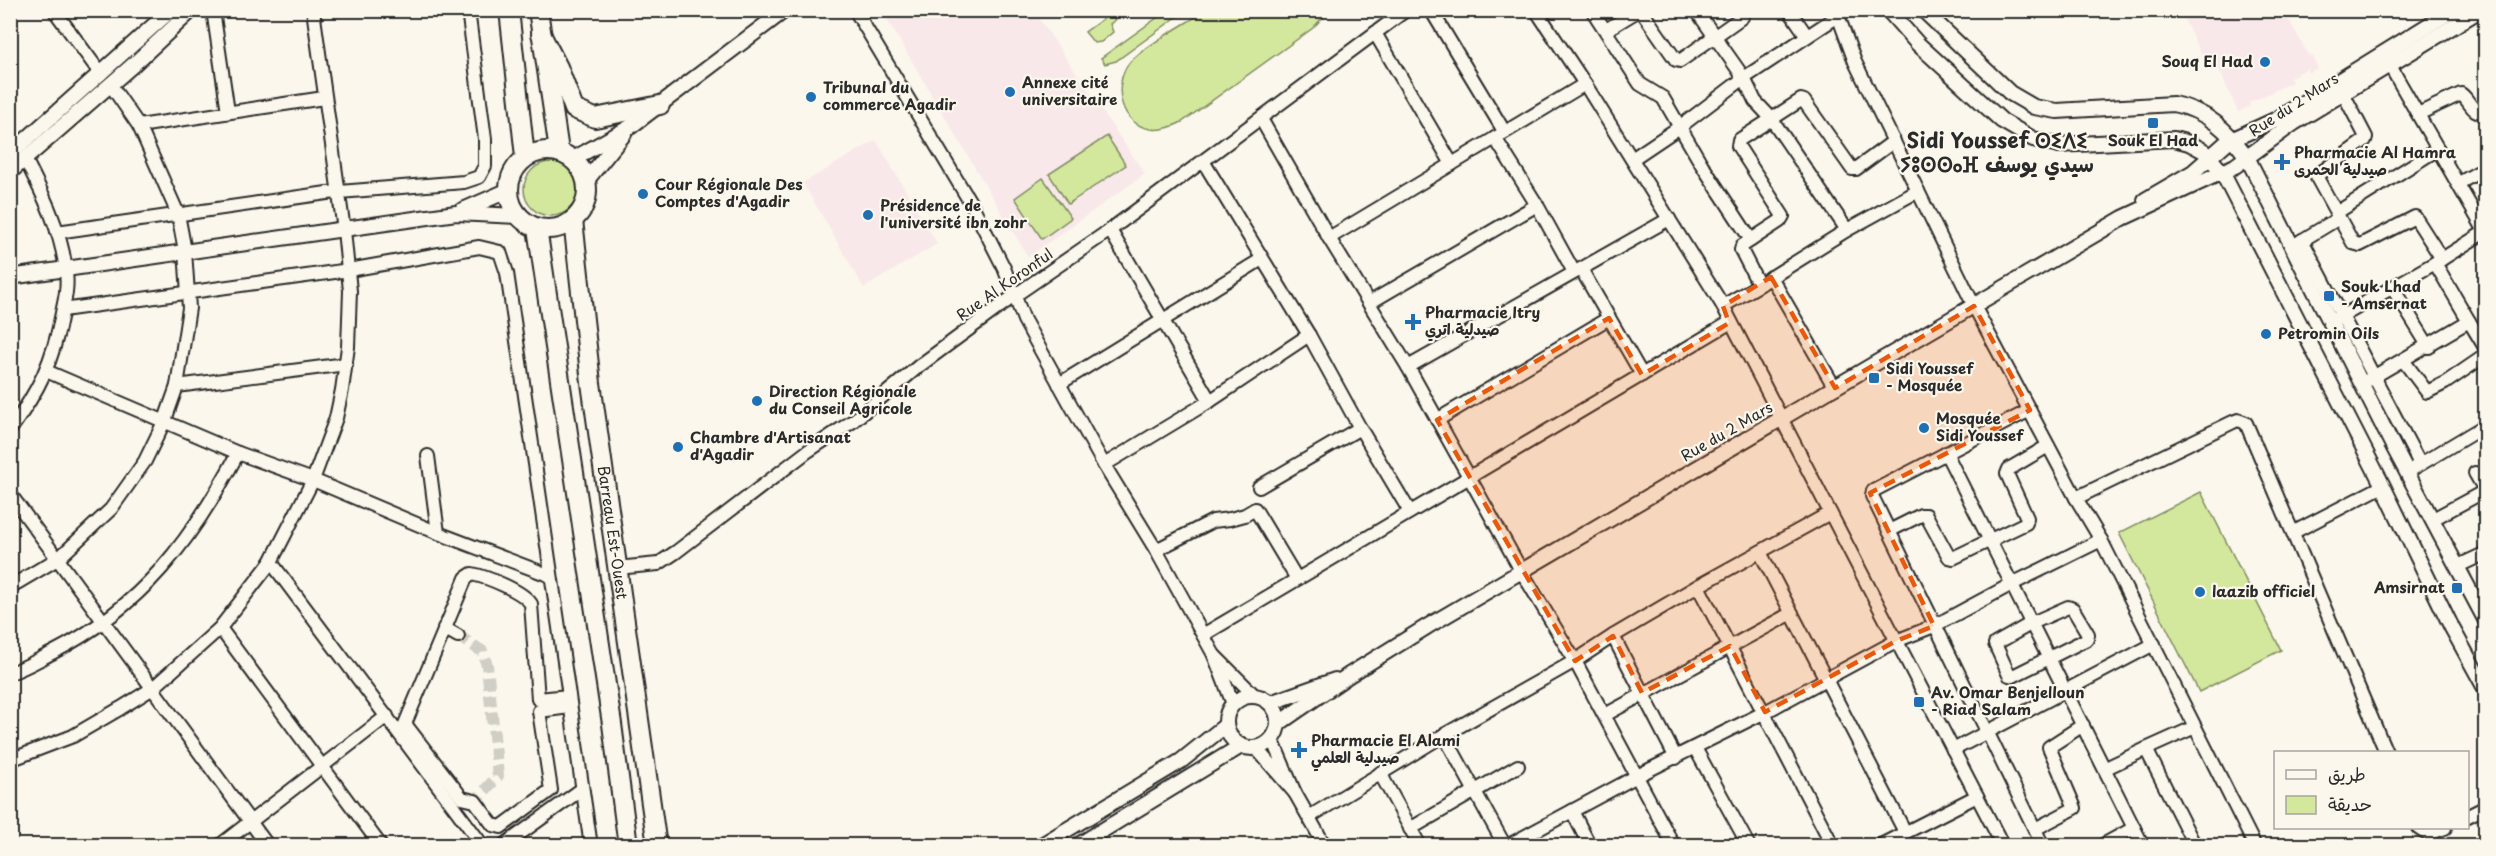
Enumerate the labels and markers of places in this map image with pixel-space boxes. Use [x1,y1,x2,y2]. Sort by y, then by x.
place label: Souq El Had [2161,49,2253,72]
marker: Souq El Had [2258,55,2272,69]
place label: Annexe cité universitaire [1022,70,1117,110]
place label: Tribunal du commerce Agadir [823,75,956,115]
marker: Annexe cité universitaire [1003,85,1017,99]
marker: Tribunal du commerce Agadir [804,90,818,104]
marker: Souk El Had [2146,116,2160,130]
place label: Souk El Had [2108,128,2198,151]
place label: Pharmacie Al Hamra صيدلية الحمرى [2294,140,2456,180]
marker: Pharmacie Al Hamra صيدلية الحمرى [2275,155,2289,169]
place label: Cour Régionale Des Comptes d'Agadir [655,172,803,212]
marker: Cour Régionale Des Comptes d'Agadir [636,187,650,201]
place label: Présidence de l'université ibn zohr [880,193,1027,233]
marker: Présidence de l'université ibn zohr [861,208,875,222]
place label: Souk Lhad - Amsernat [2341,274,2427,314]
marker: Souk Lhad - Amsernat [2322,289,2336,303]
place label: Pharmacie Itry صيدلية اتري [1425,300,1541,342]
marker: Pharmacie Itry صيدلية اتري [1406,315,1420,329]
place label: Petromin Oils [2278,321,2379,344]
marker: Petromin Oils [2259,327,2273,341]
place label: Sidi Youssef - Mosquée [1886,356,1975,396]
marker: Sidi Youssef - Mosquée [1867,371,1881,385]
place label: Direction Régionale du Conseil Agricole [769,379,917,419]
marker: Direction Régionale du Conseil Agricole [750,394,764,408]
place label: Mosquée Sidi Youssef [1936,406,2025,446]
marker: Mosquée Sidi Youssef [1917,421,1931,435]
place label: Chambre d'Artisanat d'Agadir [690,425,851,465]
marker: Chambre d'Artisanat d'Agadir [671,440,685,454]
place label: Amsirnat [2373,575,2445,598]
place label: laazib officiel [2212,579,2315,602]
marker: Amsirnat [2450,581,2464,595]
marker: laazib officiel [2193,585,2207,599]
place label: Av. Omar Benjelloun - Riad Salam [1931,680,2085,720]
marker: Av. Omar Benjelloun - Riad Salam [1912,695,1926,709]
place label: Pharmacie El Alami صيدلية العلمي [1311,728,1460,772]
marker: Pharmacie El Alami صيدلية العلمي [1292,743,1306,757]

